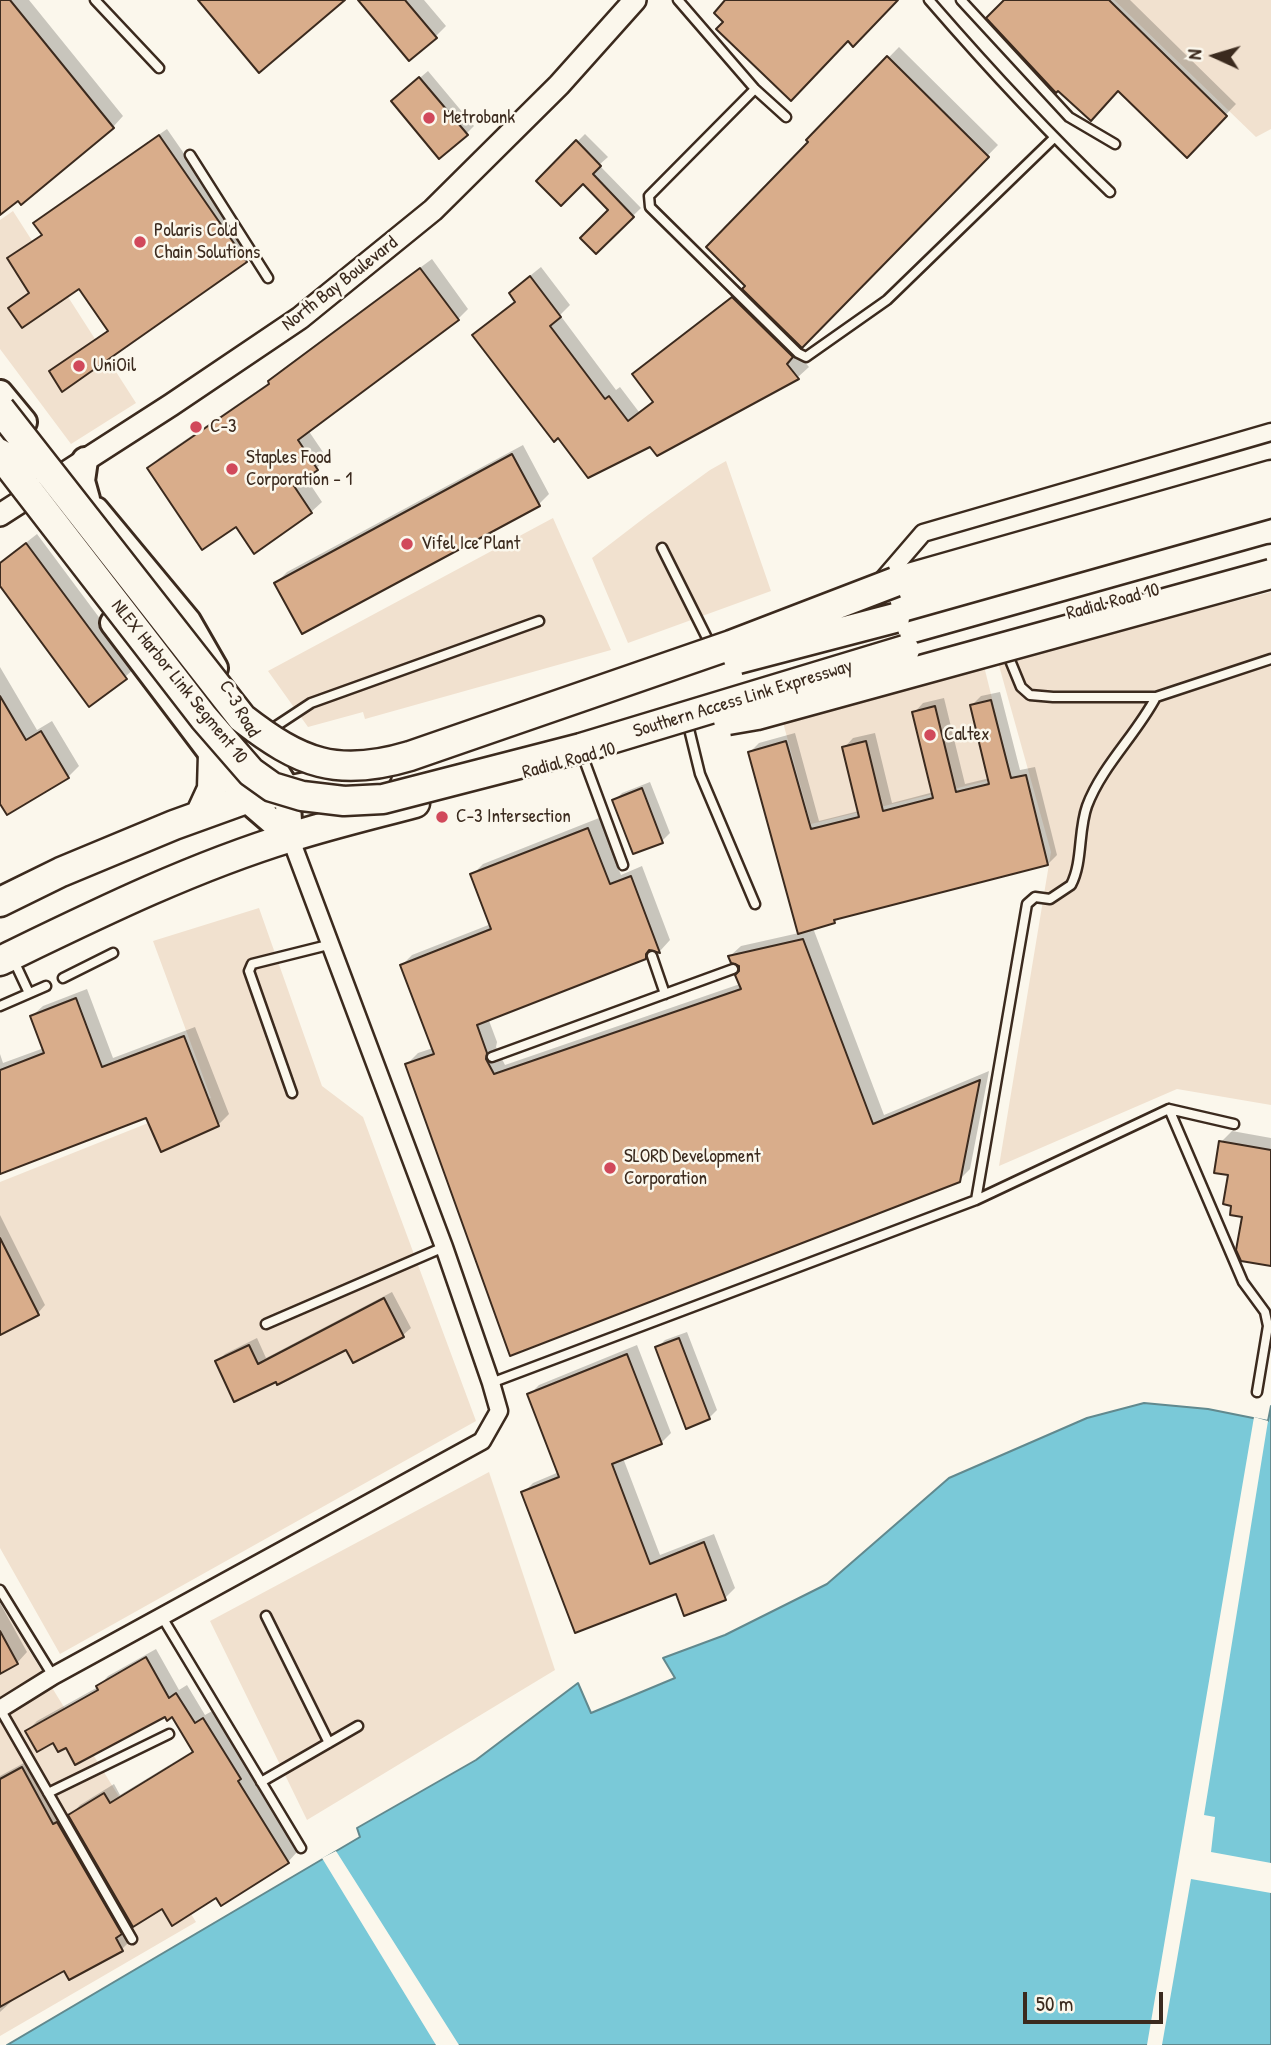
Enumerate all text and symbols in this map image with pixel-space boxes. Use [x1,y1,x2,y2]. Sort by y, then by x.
north arrow [1180,21,1250,91]
text: N [1181,49,1207,60]
place label: Metrobank [443,107,515,129]
marker: Metrobank [421,110,437,126]
place label: Polaris Cold Chain Solutions [154,220,260,264]
street label: North Bay Boulevard [278,232,402,336]
marker: Polaris Cold Chain Solutions [132,234,148,250]
place label: UniOil [93,355,136,377]
marker: UniOil [71,358,87,374]
place label: C-3 [210,416,237,438]
marker: C-3 [188,419,204,435]
place label: Staples Food Corporation - 1 [246,447,352,491]
marker: Staples Food Corporation - 1 [224,461,240,477]
place label: Vifel Ice Plant [421,533,520,555]
marker: Vifel Ice Plant [399,536,415,552]
street label: Radial Road 10 [1064,579,1162,625]
street label: NLEX Harbor Link Segment 10 [106,595,252,769]
street label: Southern Access Link Expressway [631,655,855,743]
street label: C-3 Road [214,676,264,742]
place label: Caltex [944,724,990,746]
marker: Caltex [922,727,938,743]
street label: Radial Road 10 [520,738,618,784]
place label: C-3 Intersection [456,806,571,828]
marker: C-3 Intersection [434,809,450,825]
place label: SLORD Development Corporation [624,1146,761,1190]
marker: SLORD Development Corporation [602,1160,618,1176]
scale bar [1026,1979,1166,2023]
text: 50 m [1036,1989,1073,2018]

